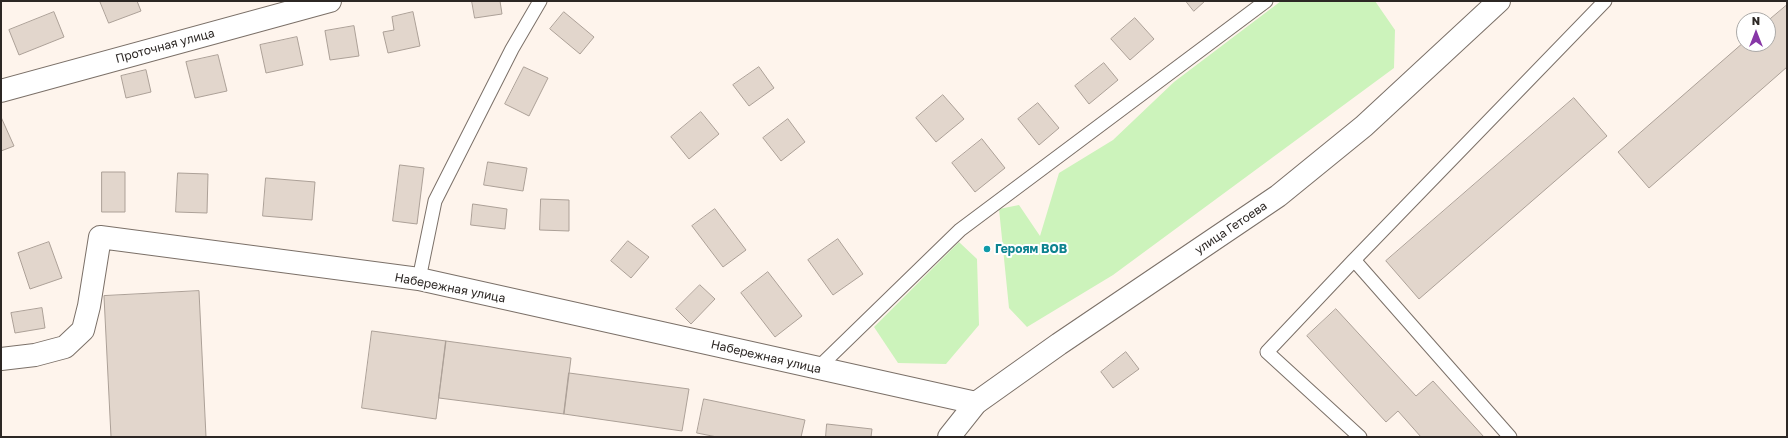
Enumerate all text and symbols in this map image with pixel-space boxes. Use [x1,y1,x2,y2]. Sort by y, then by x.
north arrow [1736,12,1776,52]
text: N [1752,14,1760,27]
street label: Проточная улица [114,26,216,66]
street label: улица Гетоева [1192,199,1270,257]
place label: Героям ВОВ [995,242,1067,256]
marker: Героям ВОВ [982,244,992,254]
street label: Набережная улица [393,270,507,306]
street label: Набережная улица [709,337,823,377]

